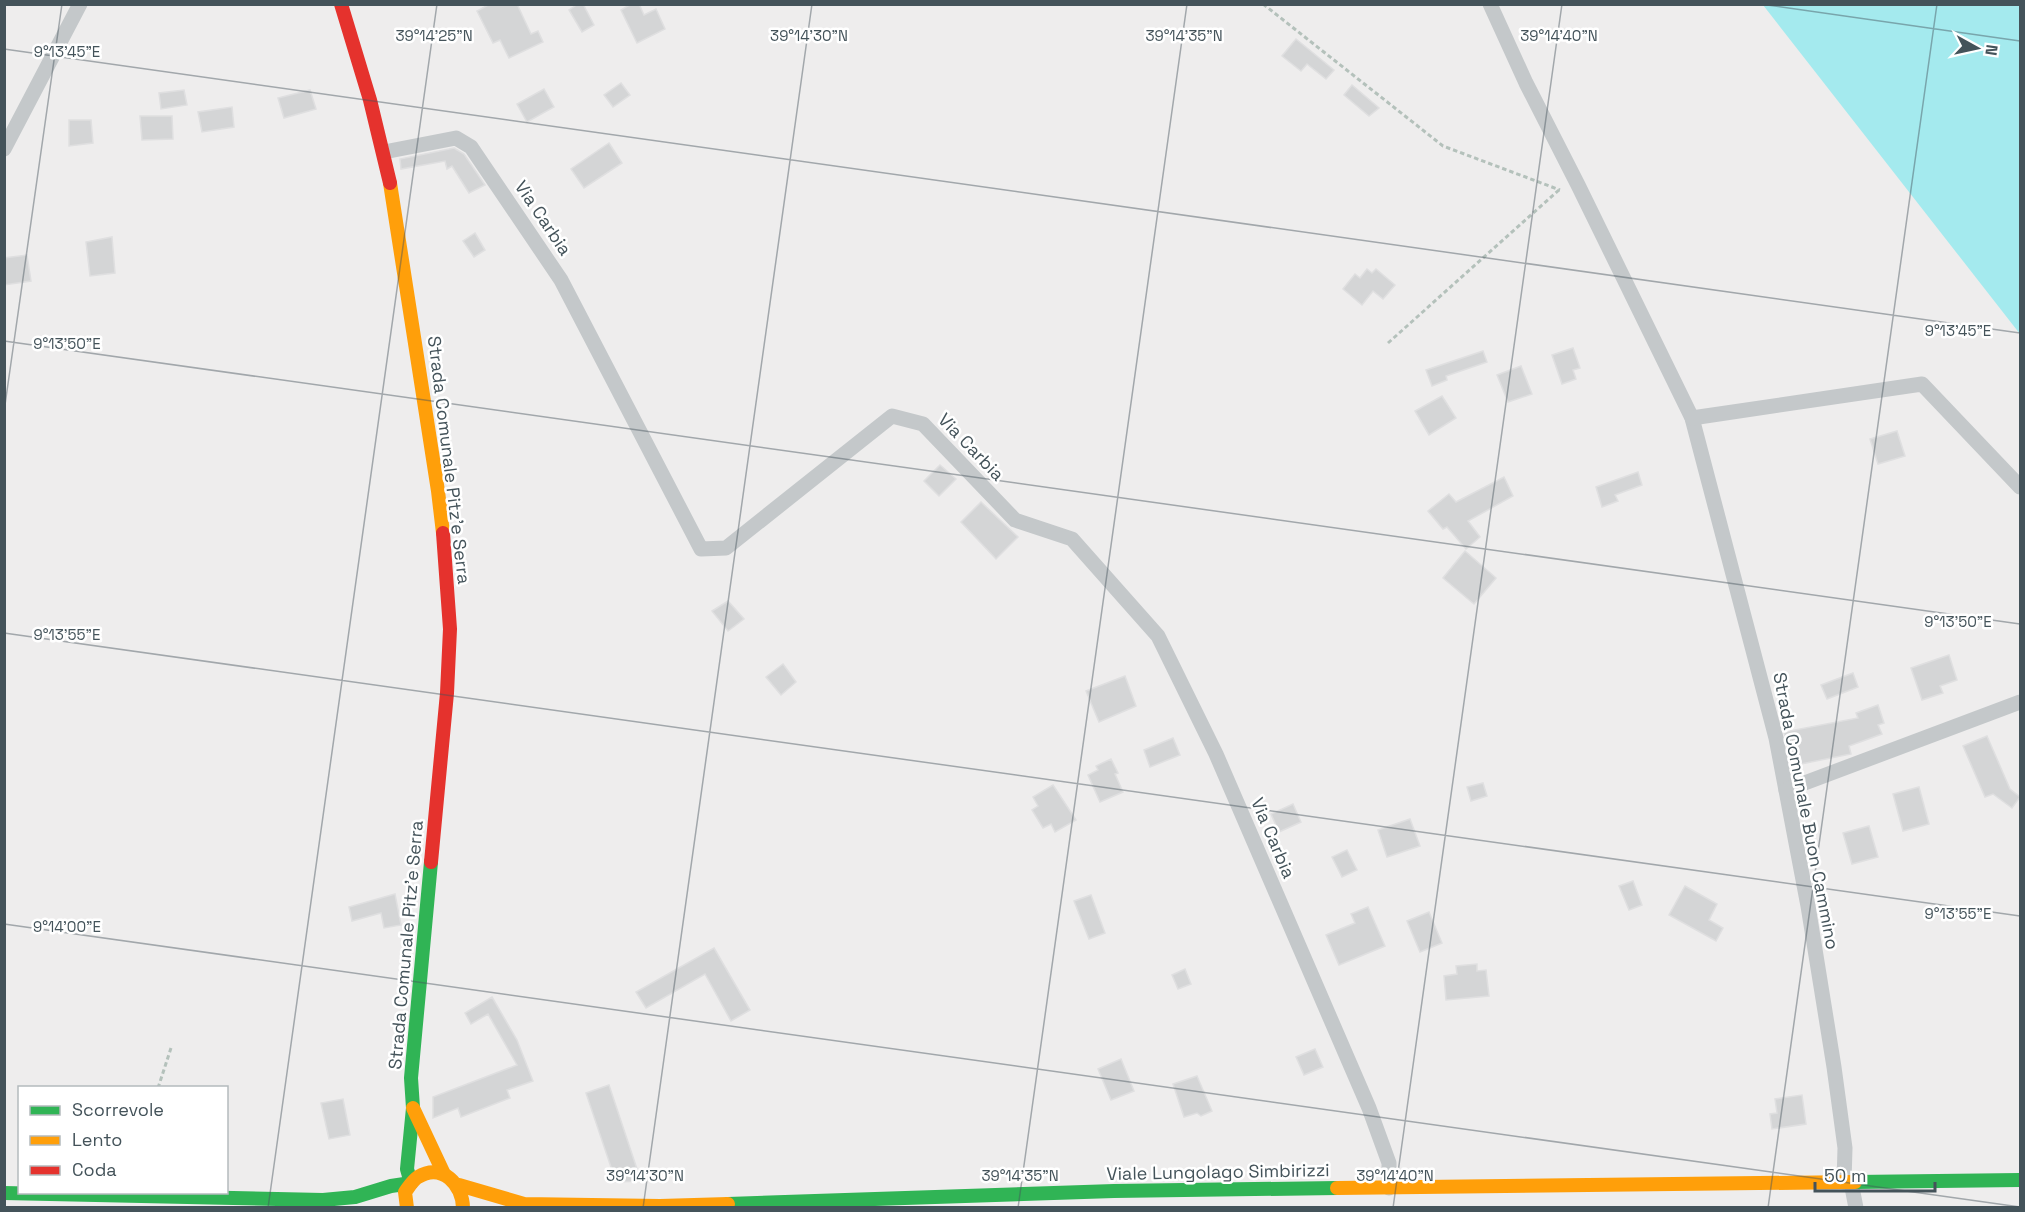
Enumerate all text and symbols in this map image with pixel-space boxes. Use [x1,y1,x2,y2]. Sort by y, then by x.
north arrow [1947,18,2007,78]
text: 39°14'25"N [395,26,473,45]
text: 39°14'30"N [770,26,848,45]
text: 39°14'35"N [1145,26,1223,45]
text: 39°14'40"N [1520,26,1598,45]
text: 9°13'45"E [34,42,100,61]
text: N [1980,43,2003,57]
street label: Via Carbia [510,176,577,260]
text: 9°13'45"E [1925,321,1991,340]
text: 9°13'50"E [33,334,101,353]
street label: Strada Comunale Pitz'e Serra [423,334,476,585]
street label: Via Carbia [933,408,1009,485]
text: 9°13'50"E [1924,612,1992,631]
text: 9°13'55"E [34,625,100,644]
street label: Strada Comunale Buon Cammino [1768,670,1845,951]
street label: Via Carbia [1246,794,1301,882]
street label: Strada Comunale Pitz'e Serra [383,819,428,1070]
text: 9°13'55"E [1925,904,1991,923]
text: 9°14'00"E [33,917,101,936]
legend [18,1086,228,1194]
text: Scorrevole [72,1098,164,1121]
text: Lento [72,1128,122,1151]
scale bar [1815,1155,1935,1193]
text: Coda [72,1158,117,1181]
street label: Viale Lungolago Simbirizzi [1106,1158,1330,1185]
text: 50 m [1824,1164,1866,1187]
text: 39°14'30"N [606,1166,684,1185]
text: 39°14'35"N [981,1166,1059,1185]
text: 39°14'40"N [1356,1166,1434,1185]

